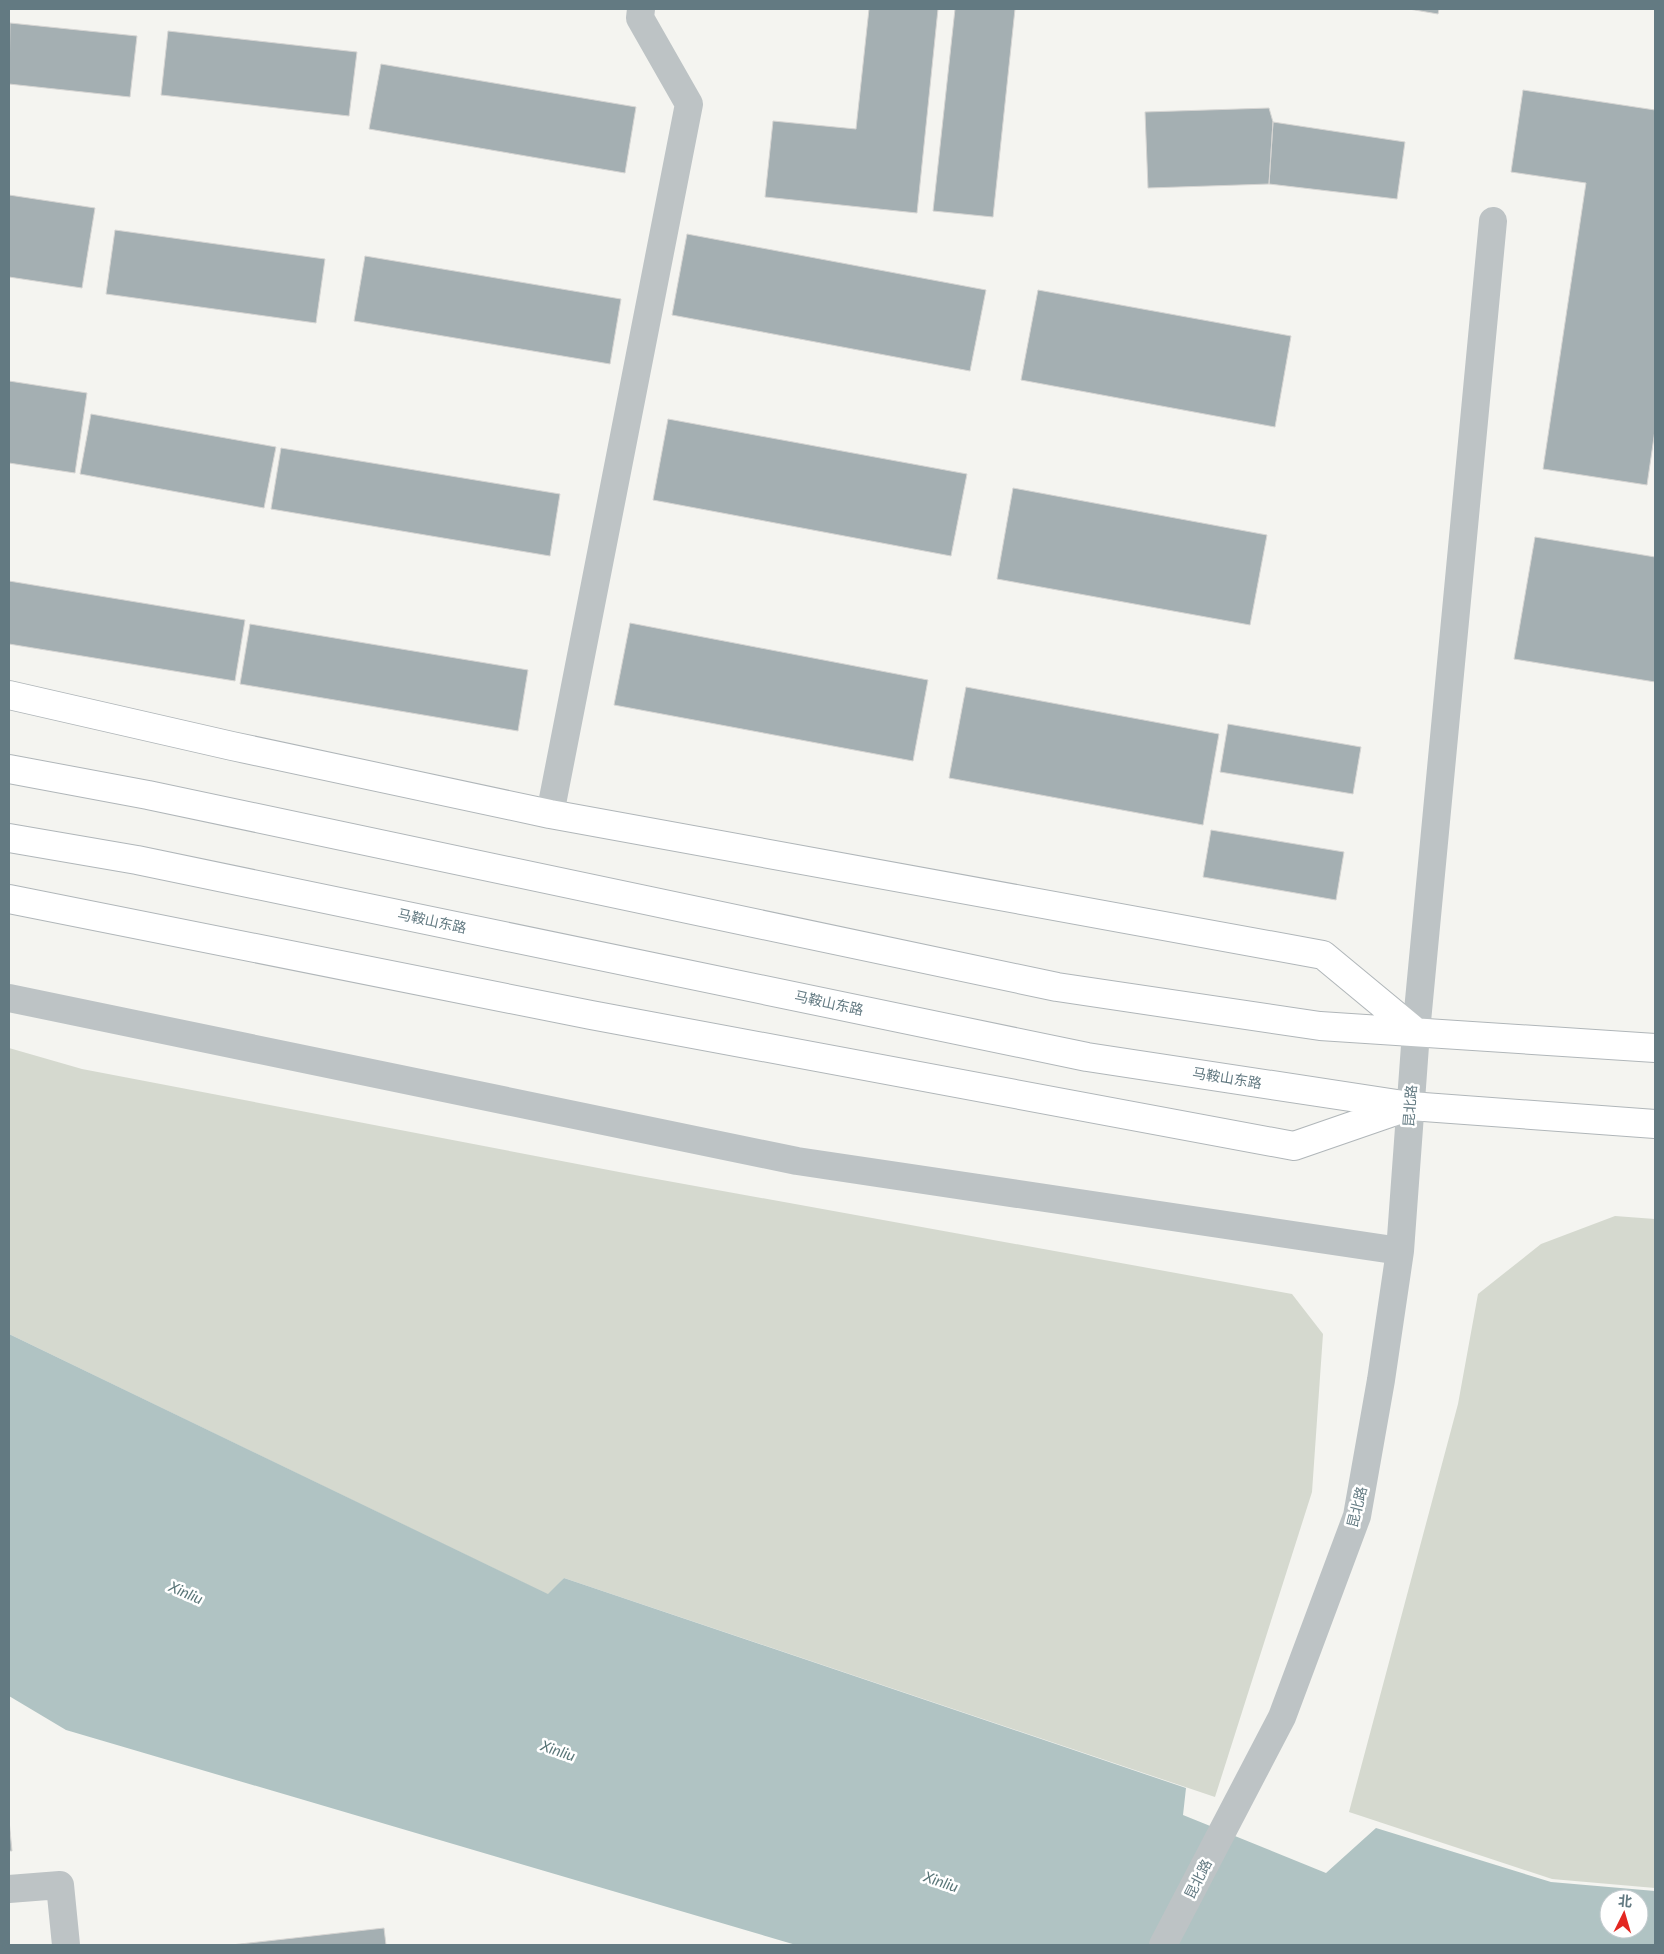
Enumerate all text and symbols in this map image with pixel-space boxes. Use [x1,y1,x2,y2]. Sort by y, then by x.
street label: 马鞍山东路 [396,905,468,936]
street label: 马鞍山东路 [793,987,865,1018]
street label: 马鞍山东路 [1191,1064,1263,1091]
street label: 昆北路 [1400,1084,1419,1128]
street label: 昆北路 [1343,1484,1370,1529]
water label: Xinliu [166,1576,206,1608]
water label: Xinliu [538,1735,578,1764]
street label: 昆北路 [1180,1856,1215,1901]
water label: Xinliu [921,1866,961,1895]
north arrow [1599,1889,1649,1939]
text: 北 [1617,1891,1633,1910]

